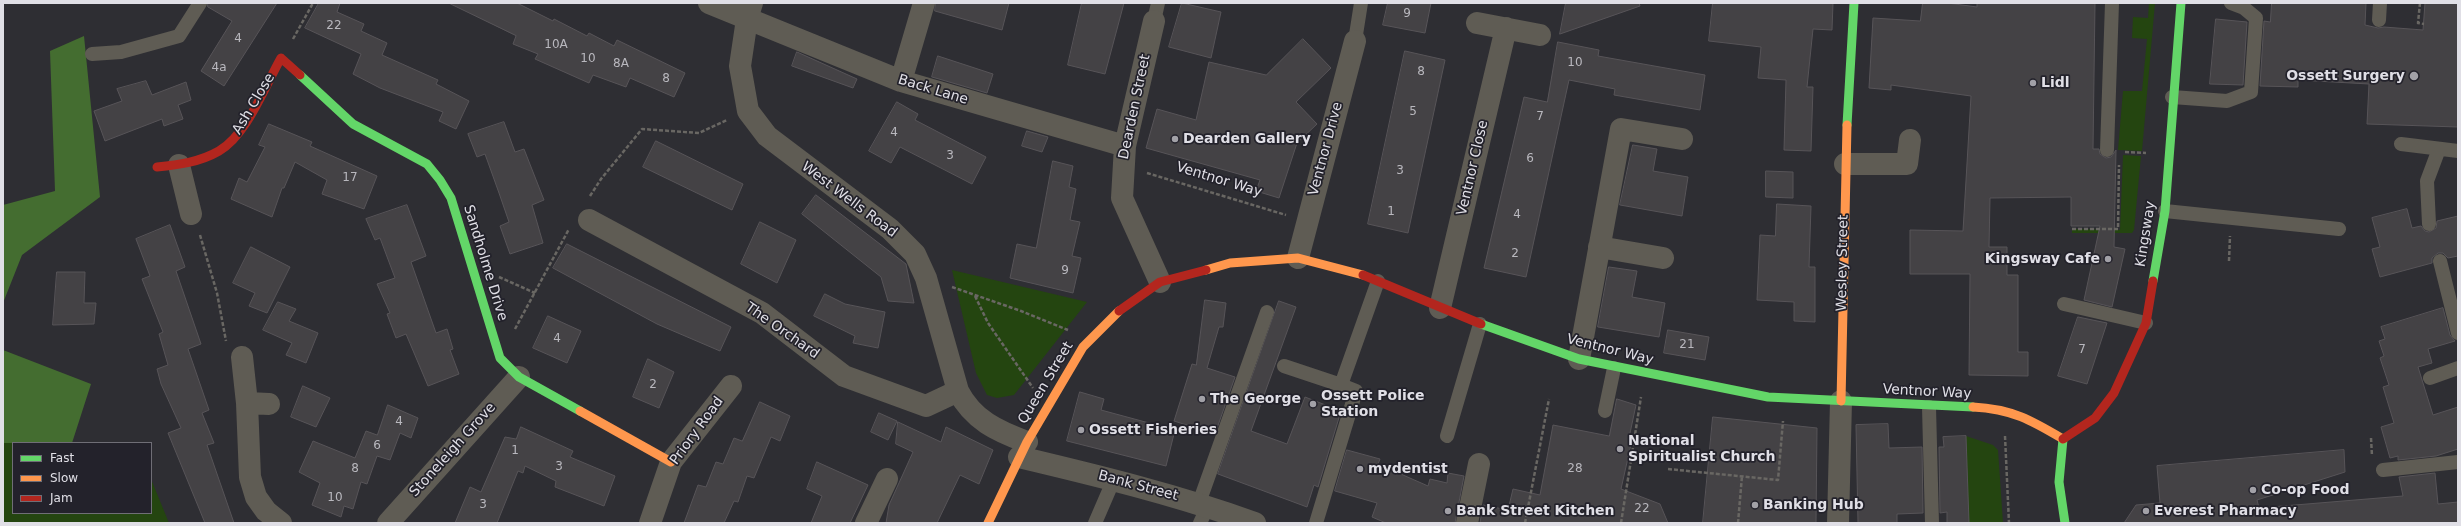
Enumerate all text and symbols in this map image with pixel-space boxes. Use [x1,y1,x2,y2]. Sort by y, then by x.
house number: 9 [1403,7,1411,21]
house number: 22 [326,19,342,33]
house number: 4 [234,32,242,46]
house number: 10A [544,38,568,52]
house number: 10 [580,52,596,66]
street label: Dearden Street [1116,53,1154,161]
house number: 10 [1567,56,1583,70]
house number: 8A [613,57,629,71]
house number: 4a [212,61,226,75]
house number: 8 [1417,65,1425,79]
place label: Ossett Surgery [2286,68,2405,84]
street label: Ash Close [229,70,279,138]
marker: Ossett Surgery [2408,70,2420,82]
street label: Back Lane [896,71,970,109]
house number: 8 [662,72,670,86]
place label: Lidl [2041,75,2070,91]
marker: Lidl [2028,78,2038,88]
street label: Ventnor Drive [1305,100,1347,198]
house number: 5 [1409,105,1417,119]
house number: 7 [1536,110,1544,124]
street label: Ventnor Close [1454,119,1492,217]
house number: 4 [890,126,898,140]
place label: Dearden Gallery [1183,131,1311,147]
marker: Dearden Gallery [1170,134,1180,144]
house number: 3 [946,149,954,163]
house number: 6 [1526,152,1534,166]
street label: West Wells Road [798,159,900,241]
street label: Ventnor Way [1174,159,1264,201]
house number: 3 [1396,164,1404,178]
house number: 17 [342,171,358,185]
street label: Kingsway [2133,200,2159,268]
street label: Sandholme Drive [459,203,511,323]
house number: 1 [1387,205,1395,219]
house number: 4 [1513,208,1521,222]
street label: Wesley Street [1834,215,1852,311]
house number: 2 [1511,247,1519,261]
place label: Kingsway Cafe [1985,251,2100,267]
marker: Kingsway Cafe [2103,254,2113,264]
house number: 9 [1061,264,1069,278]
street label: The Orchard [742,299,822,363]
street label: Ventnor Way [1565,331,1655,369]
house number: 4 [553,332,561,346]
house number: 21 [1679,338,1695,352]
street label: Queen Street [1015,339,1077,427]
house number: 7 [2078,343,2086,357]
house number: 2 [649,378,657,392]
street label: Ventnor Way [1882,381,1972,403]
place label: Ossett Police Station [1321,388,1425,420]
place label: The George [1210,391,1301,407]
street label: Priory Road [667,394,727,468]
marker: The George [1197,394,1207,404]
street label: Stoneleigh Grove [406,399,500,501]
marker: Ossett Police Station [1308,399,1318,409]
house number: 4 [395,415,403,429]
place label: Ossett Fisheries [1089,422,1217,438]
marker: Ossett Fisheries [1076,425,1086,435]
place label: National Spiritualist Church [1628,433,1776,466]
house number: 6 [373,439,381,453]
legend [12,442,152,514]
house number: 1 [511,444,519,458]
marker: National Spiritualist Church [1615,444,1625,454]
text: Fast [50,451,74,465]
house number: 3 [555,460,563,474]
place label: mydentist [1368,461,1448,477]
house number: 8 [351,462,359,476]
house number: 28 [1567,462,1583,476]
marker: mydentist [1355,464,1365,474]
street label: Bank Street [1096,467,1180,505]
text: Slow [50,471,78,485]
place label: Co-op Food [2261,482,2349,498]
marker: Co-op Food [2248,485,2258,495]
text: Jam [50,491,73,505]
house number: 10 [327,491,343,505]
place label: Banking Hub [1763,497,1864,513]
house number: 3 [479,498,487,512]
marker: Banking Hub [1750,500,1760,510]
house number: 22 [1634,502,1650,516]
place label: Bank Street Kitchen [1456,503,1615,519]
place label: Everest Pharmacy [2154,503,2297,519]
marker: Bank Street Kitchen [1443,506,1453,516]
marker: Everest Pharmacy [2141,506,2151,516]

